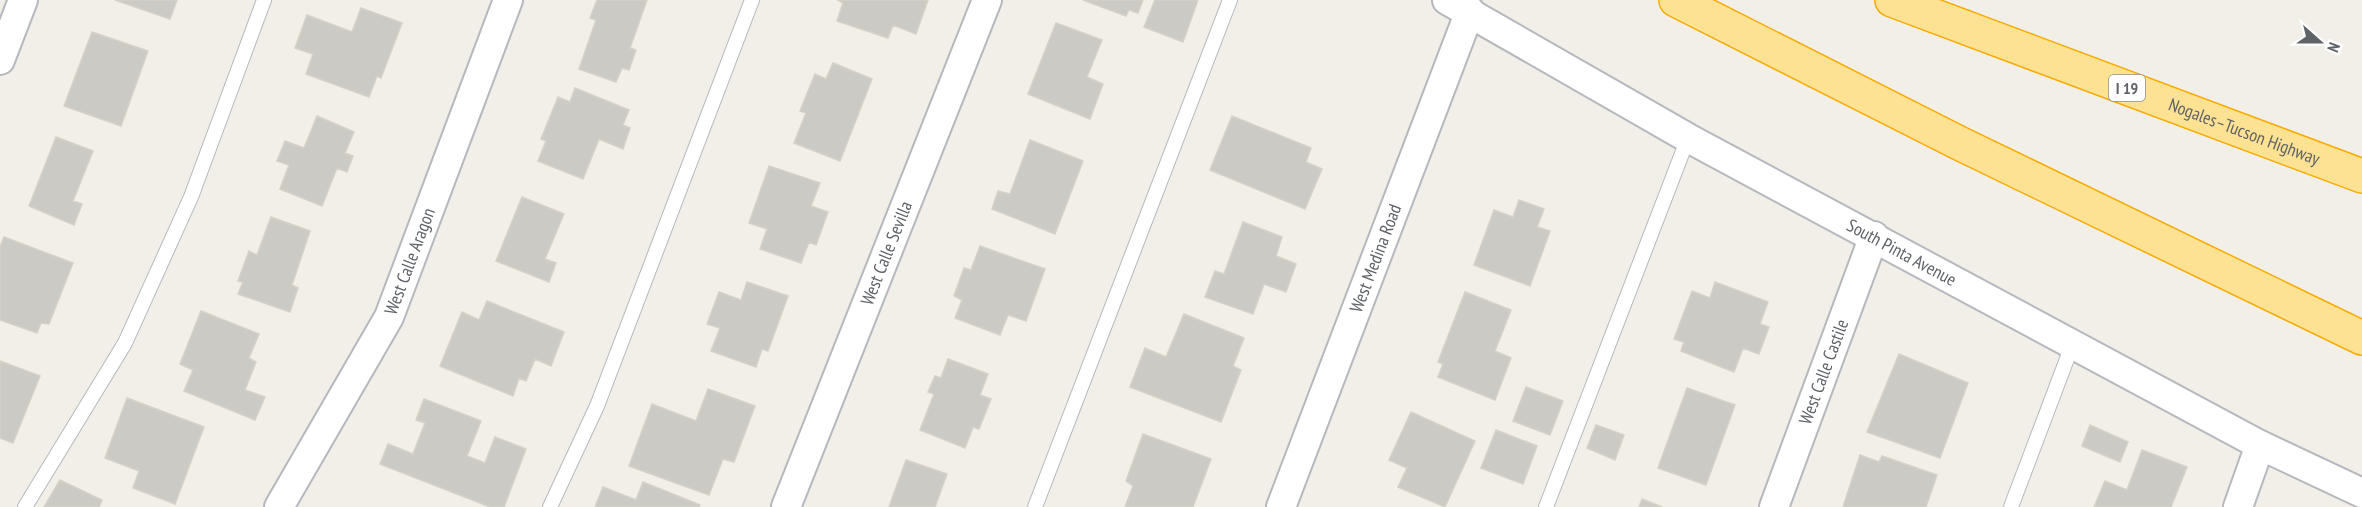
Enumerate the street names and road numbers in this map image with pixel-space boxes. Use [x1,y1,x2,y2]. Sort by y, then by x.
road number: I 19 [2109,75,2145,101]
street label: Nogales–Tucson Highway [2166,93,2323,170]
street label: West Calle Sevilla [855,198,917,308]
street label: West Medina Road [1344,201,1406,316]
street label: West Calle Aragon [379,205,440,318]
street label: South Pinta Avenue [1843,213,1960,291]
street label: West Calle Castile [1793,316,1853,428]

